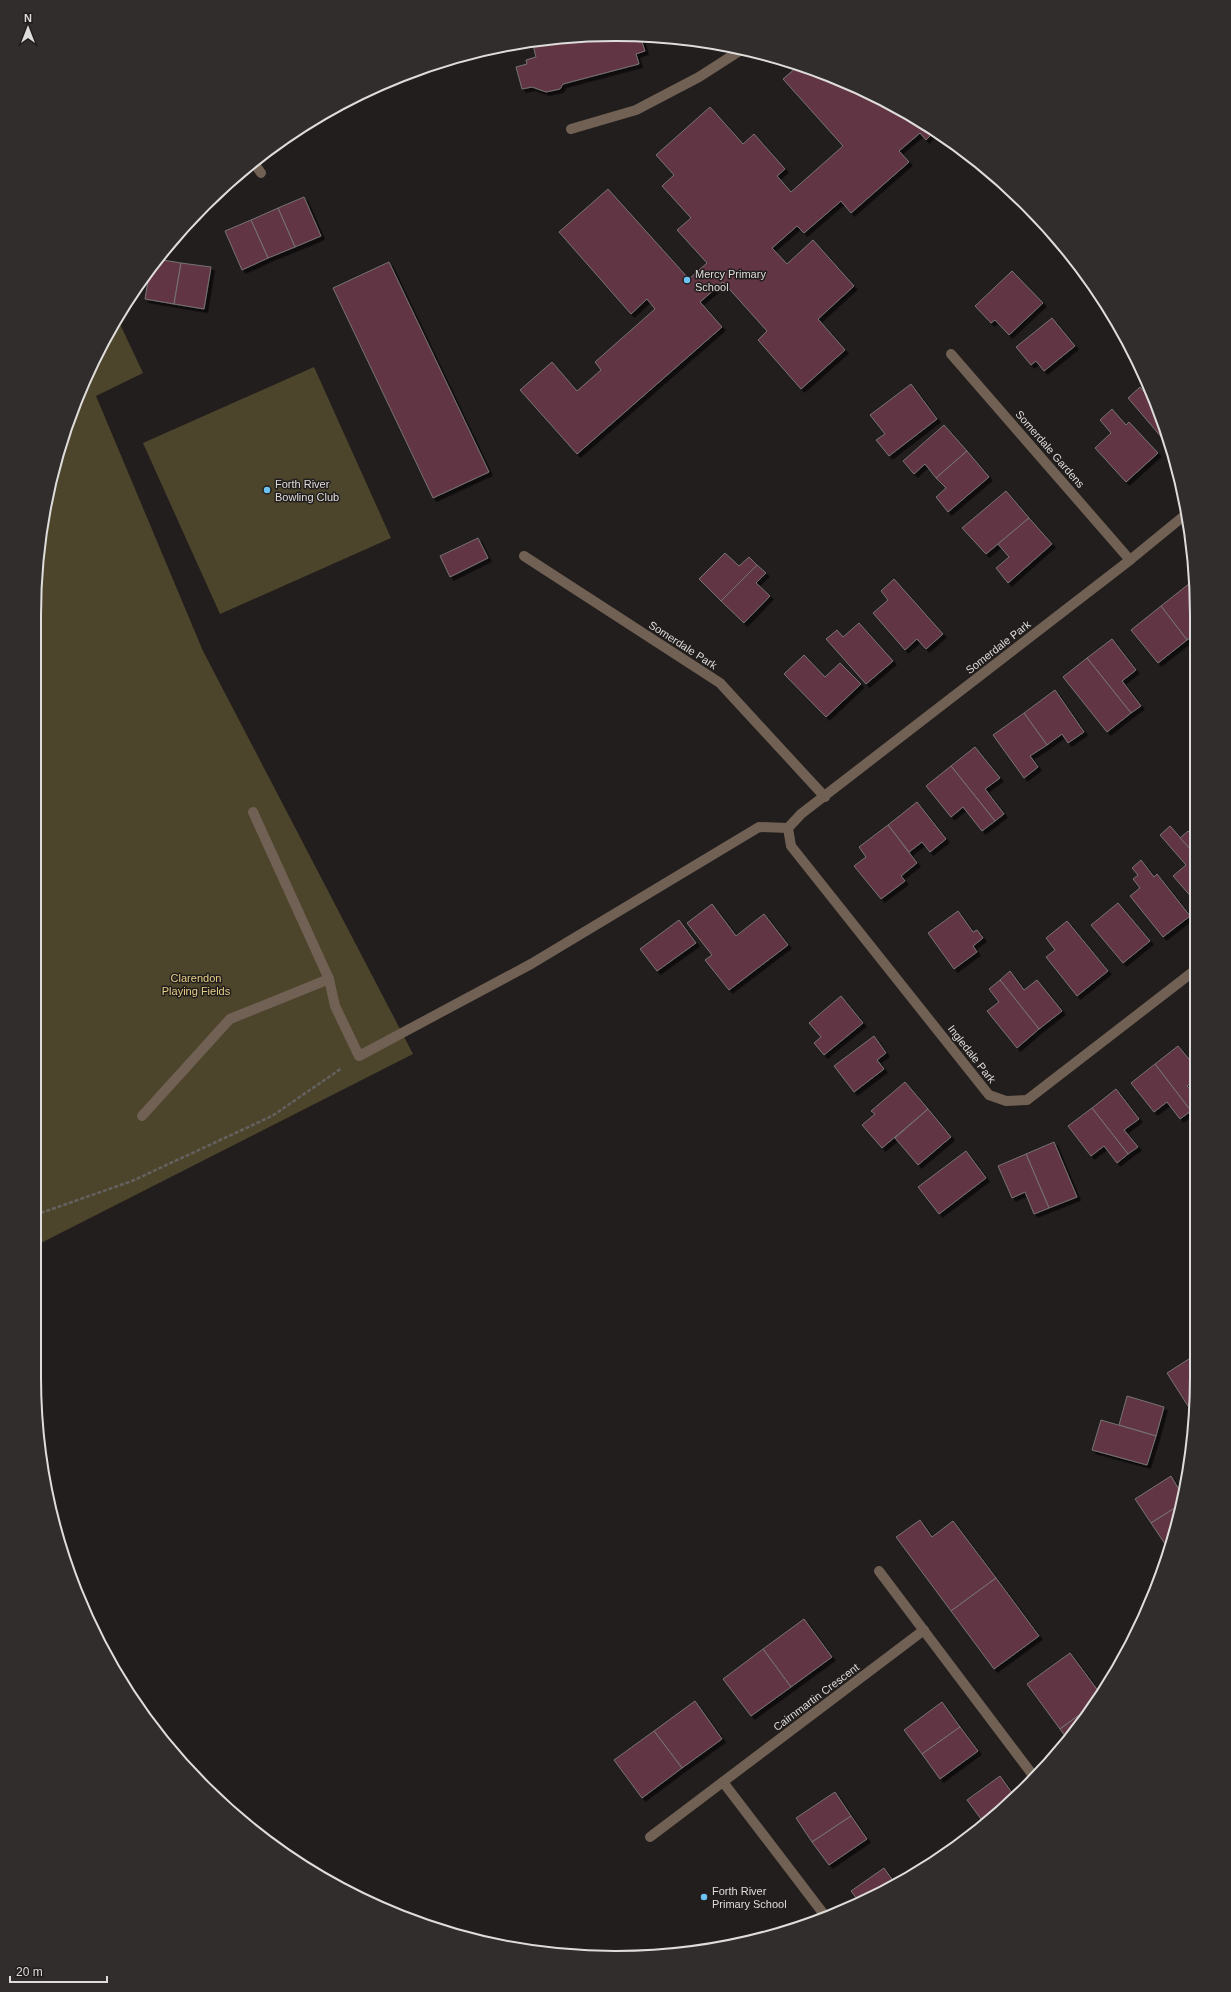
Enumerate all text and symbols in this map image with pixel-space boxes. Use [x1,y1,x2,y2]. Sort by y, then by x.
north arrow [8,8,48,48]
text: N [24,12,32,24]
place label: Mercy Primary School [695,268,766,293]
marker: Mercy Primary School [682,275,692,285]
street label: Somerdale Gardens [1013,408,1087,490]
place label: Forth River Bowling Club [275,478,339,503]
marker: Forth River Bowling Club [262,485,272,495]
street label: Somerdale Park [647,618,720,672]
street label: Somerdale Park [963,618,1033,676]
park label: Clarendon Playing Fields [162,972,231,997]
street label: Ingledale Park [946,1023,999,1086]
street label: Cairnmartin Crescent [771,1661,861,1733]
place label: Forth River Primary School [712,1885,787,1910]
marker: Forth River Primary School [699,1892,709,1902]
scale bar [10,1958,107,1984]
text: 20 m [16,1965,43,1979]

